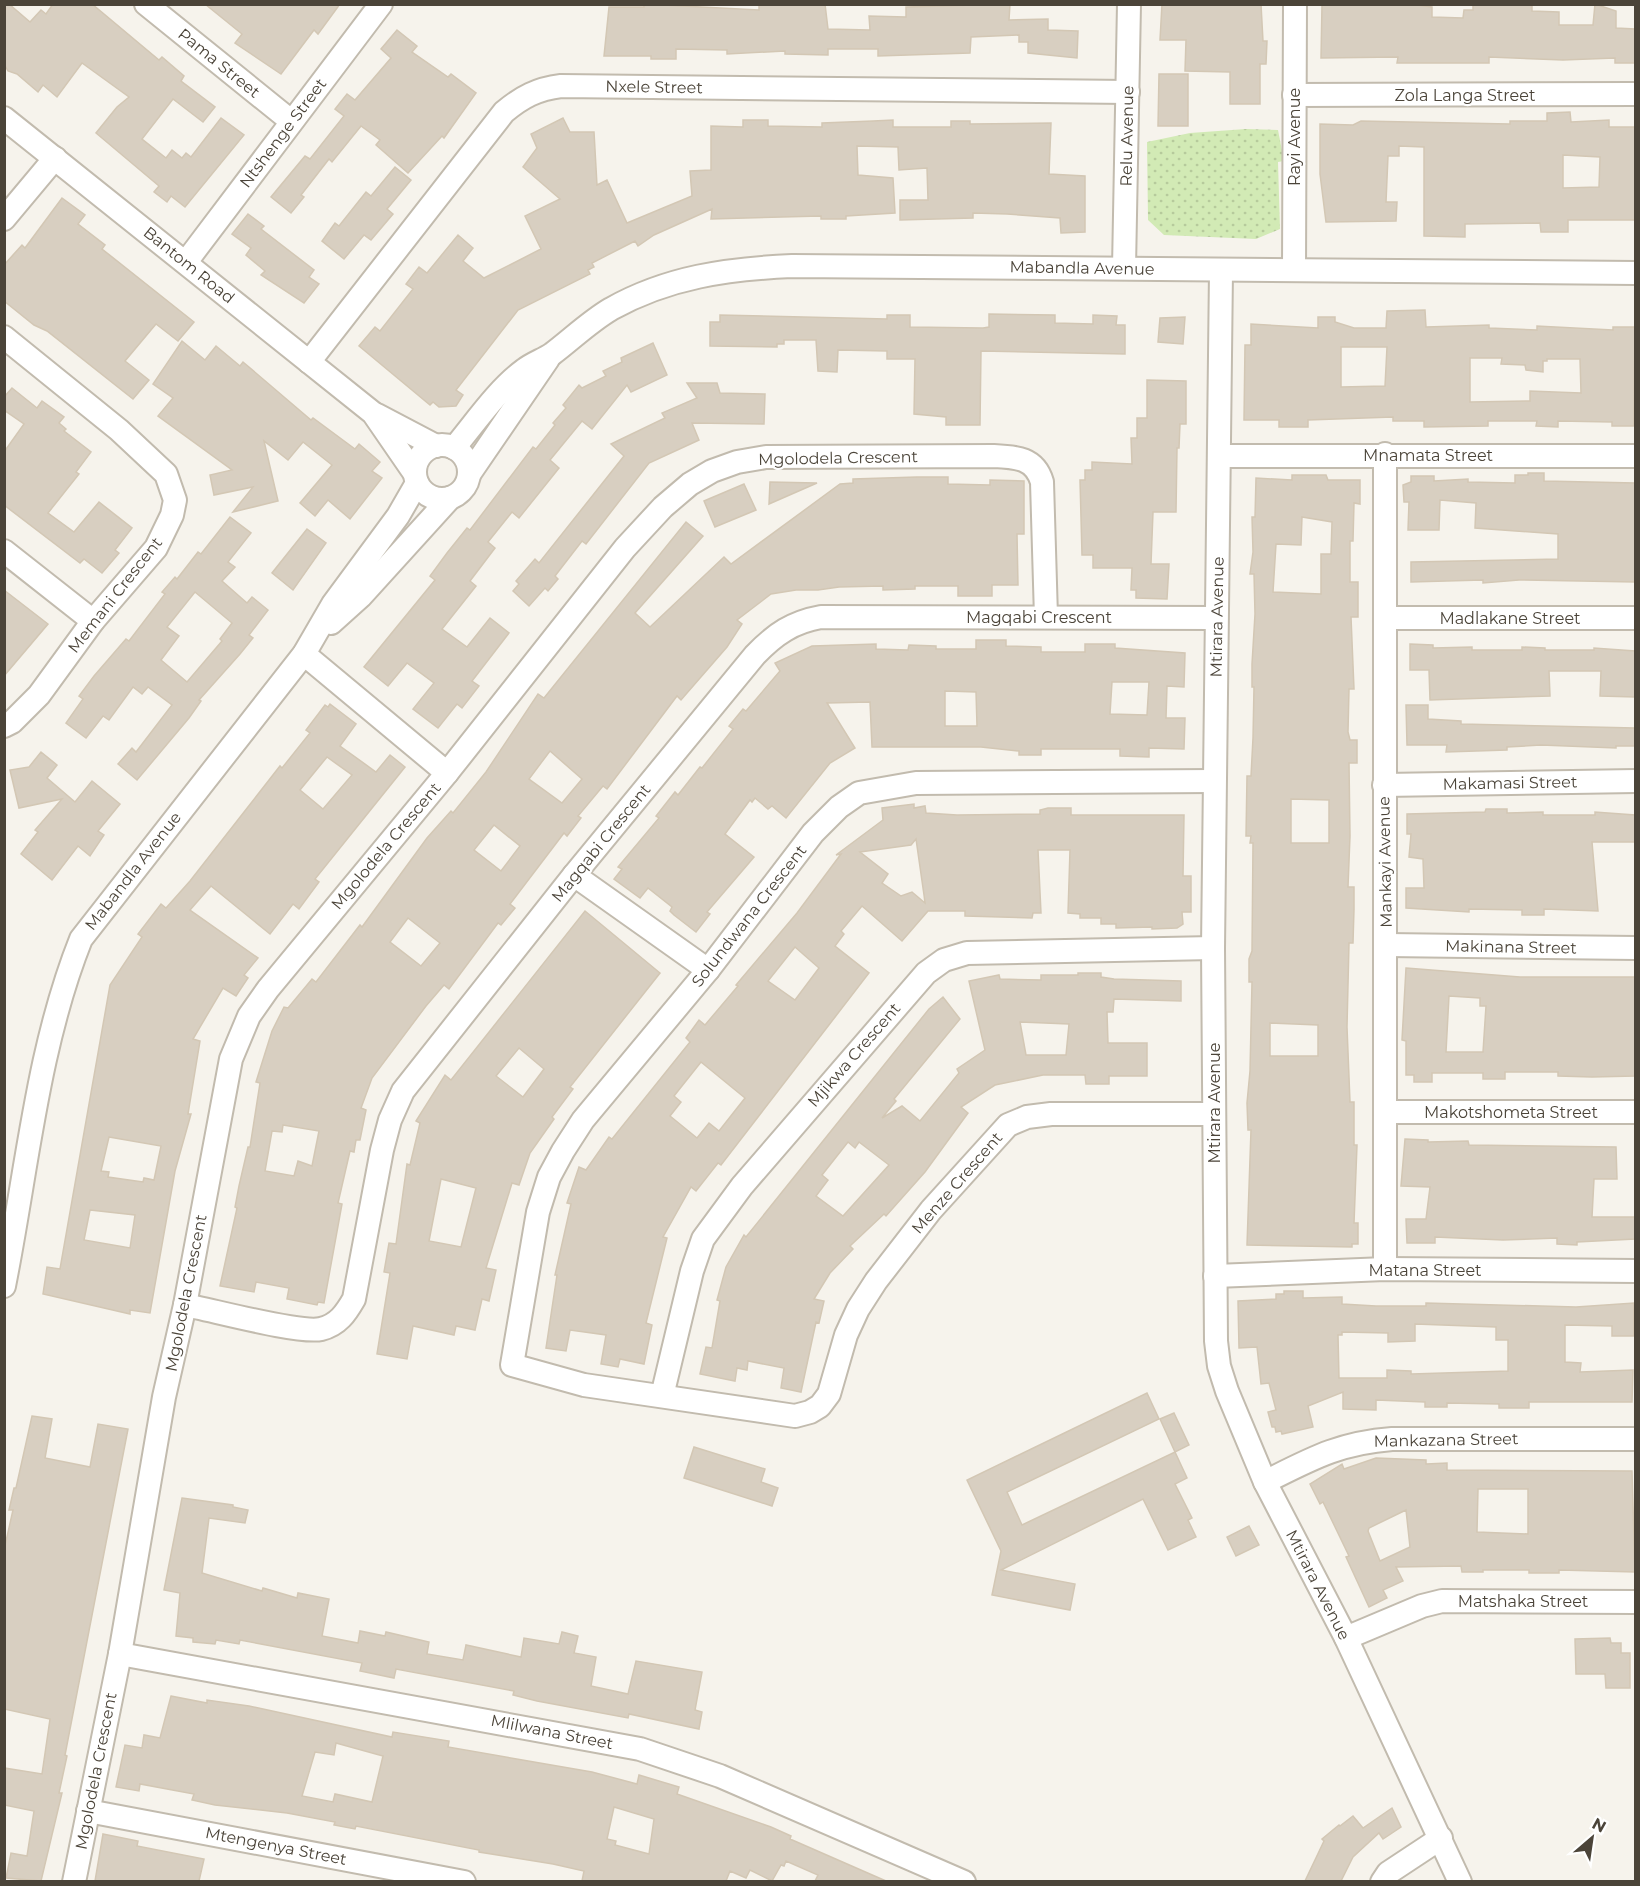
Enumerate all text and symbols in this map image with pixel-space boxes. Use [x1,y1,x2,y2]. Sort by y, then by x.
street label: Pama Street [174,24,264,102]
street label: Ntshenge Street [236,74,331,191]
street label: Nxele Street [605,77,703,97]
street label: Relu Avenue [1117,85,1137,187]
street label: Zola Langa Street [1395,86,1536,105]
street label: Rayi Avenue [1285,88,1304,186]
street label: Bantom Road [140,223,238,307]
street label: Mabandla Avenue [1009,257,1155,279]
street label: Mnamata Street [1363,446,1494,465]
street label: Mgolodela Crescent [758,447,919,469]
street label: Memani Crescent [64,533,166,657]
street label: Mtirara Avenue [1206,556,1228,678]
street label: Magqabi Crescent [966,608,1113,627]
street label: Madlakane Street [1439,609,1581,628]
street label: Makamasi Street [1443,772,1578,794]
street label: Mgolodela Crescent [327,778,445,913]
street label: Magqabi Crescent [548,780,655,906]
street label: Mankayi Avenue [1374,796,1396,928]
street label: Mabandla Avenue [81,808,185,934]
street label: Solundwana Crescent [688,841,811,991]
street label: Makinana Street [1445,936,1577,958]
street label: Mjikwa Crescent [804,999,905,1111]
street label: Mtirara Avenue [1205,1042,1224,1164]
street label: Makotshometa Street [1424,1103,1598,1122]
street label: Menze Crescent [908,1128,1007,1238]
street label: Mgolodela Crescent [161,1212,211,1373]
street label: Matana Street [1368,1261,1482,1280]
street label: Mankazana Street [1373,1429,1519,1451]
street label: Mtirara Avenue [1282,1527,1354,1643]
street label: Matshaka Street [1458,1592,1589,1611]
street label: Mgolodela Crescent [71,1690,121,1851]
street label: Mlilwana Street [489,1711,615,1753]
north arrow [1562,1808,1622,1868]
text: N [1589,1814,1609,1837]
street label: Mtengenya Street [204,1823,349,1869]

